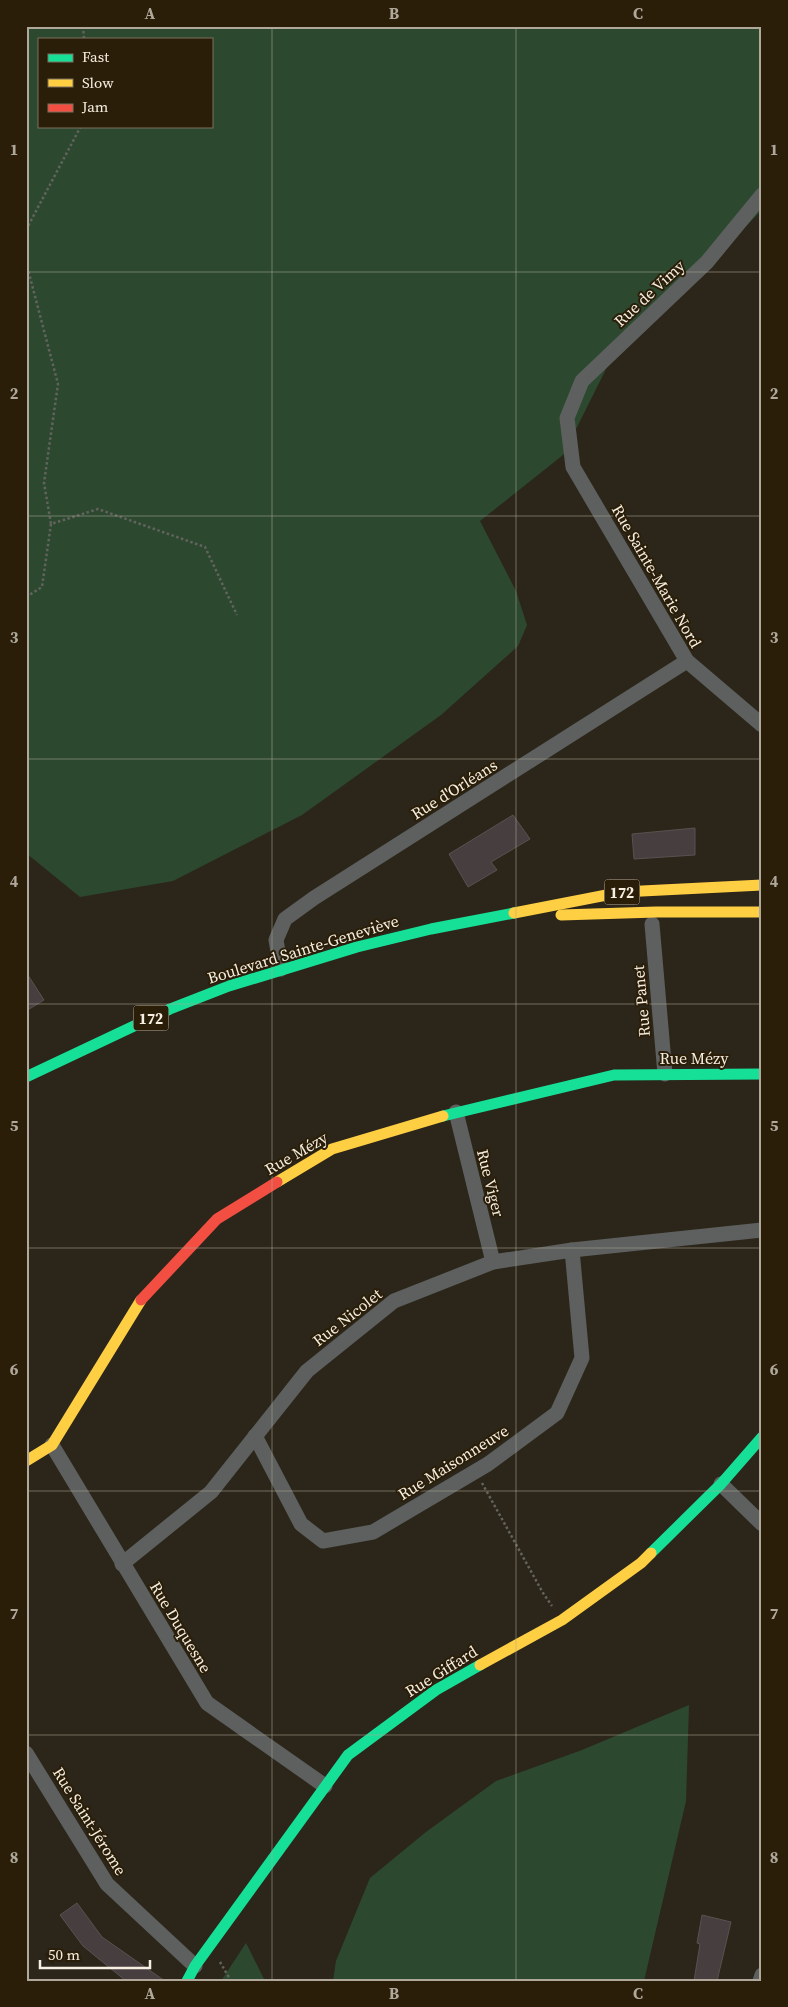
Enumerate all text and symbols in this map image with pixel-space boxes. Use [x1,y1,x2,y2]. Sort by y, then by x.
text: A [145,2,156,24]
text: B [389,2,400,24]
text: C [633,2,643,24]
legend [38,38,212,128]
text: Fast [82,46,109,67]
text: Slow [82,72,114,93]
text: Jam [81,96,109,117]
text: 1 [10,138,18,160]
text: 1 [770,138,778,160]
street label: Rue de Vimy [609,254,690,331]
text: 2 [10,382,19,404]
text: 2 [770,382,779,404]
street label: Rue Sainte-Marie Nord [607,500,707,652]
text: 3 [10,626,19,648]
text: 3 [770,626,779,648]
street label: Rue d'Orléans [407,754,501,824]
text: 4 [10,870,19,892]
text: 4 [770,870,779,892]
road number: 172 [604,880,640,904]
street label: Boulevard Sainte-Geneviève [205,909,401,989]
street label: Rue Panet [627,963,655,1038]
road number: 172 [134,1006,168,1030]
street label: Rue Mézy [659,1047,729,1069]
text: 5 [10,1114,19,1136]
text: 5 [770,1114,779,1136]
street label: Rue Mézy [261,1126,332,1180]
street label: Rue Viger [472,1147,510,1219]
street label: Rue Nicolet [308,1282,387,1351]
text: 6 [10,1358,19,1380]
text: 6 [770,1358,779,1380]
street label: Rue Maisonneuve [394,1419,512,1505]
street label: Rue Duquesne [145,1577,217,1677]
text: 7 [10,1602,19,1624]
text: 7 [770,1602,779,1624]
street label: Rue Giffard [401,1640,481,1702]
street label: Rue Saint-Jérome [48,1763,132,1879]
text: 8 [10,1846,18,1868]
text: 8 [770,1846,778,1868]
scale bar [40,1937,150,1969]
text: 50 m [48,1944,80,1965]
text: A [145,1982,156,2004]
text: B [389,1982,400,2004]
text: C [633,1982,643,2004]

